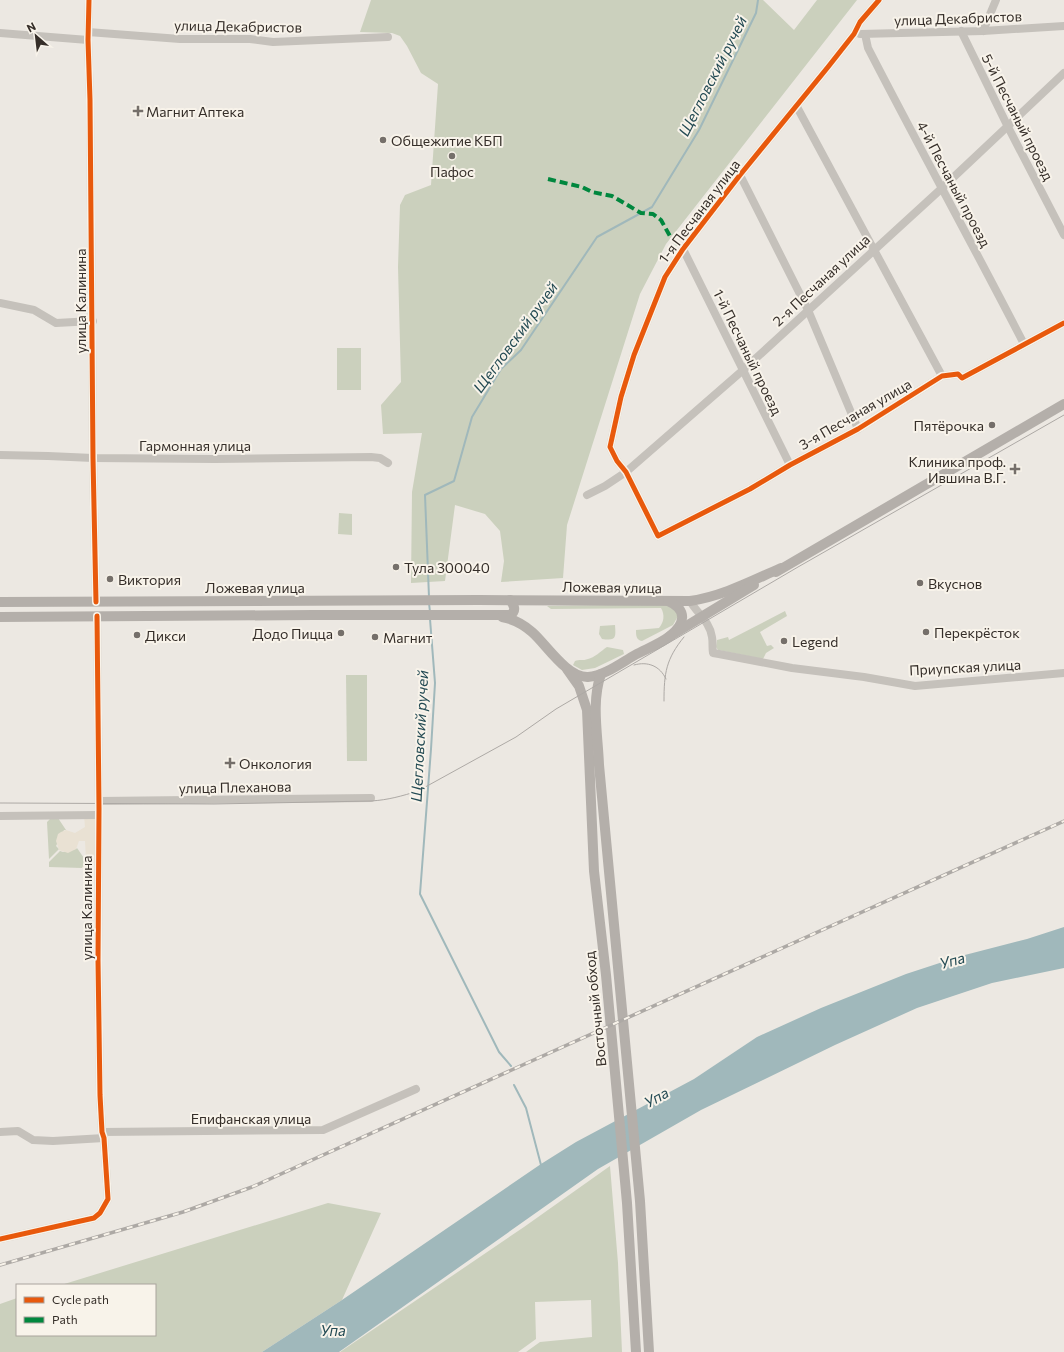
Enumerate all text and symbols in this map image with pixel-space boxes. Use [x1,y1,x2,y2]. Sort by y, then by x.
street label: улица Декабристов [894,7,1022,29]
water label: Щегловский ручей [674,13,750,139]
north arrow [16,16,56,56]
street label: улица Декабристов [174,16,302,36]
text: N [24,19,38,34]
street label: 5-й Песчаный проезд [979,51,1057,183]
place label: Магнит Аптека [146,103,244,120]
marker: Магнит Аптека [133,106,143,116]
street label: 4-й Песчаный проезд [914,118,994,250]
place label: Общежитие КБП [391,132,503,149]
marker: Общежитие КБП [378,135,388,145]
marker: Пафос [447,151,457,161]
street label: 1-я Песчаная улица [655,156,743,266]
place label: Пафос [430,163,474,180]
street label: 2-я Песчаная улица [769,231,873,329]
street label: улица Калинина [72,249,89,353]
water label: Щегловский ручей [469,278,561,396]
street label: 1-й Песчаный проезд [710,286,786,418]
street label: 3-я Песчаная улица [796,375,914,453]
place label: Пятёрочка [914,417,984,434]
marker: Пятёрочка [987,420,997,430]
street label: Гармонная улица [139,437,251,454]
place label: Клиника проф. Ившина В.Г. [909,453,1006,486]
marker: Клиника проф. Ившина В.Г. [1009,463,1021,475]
place label: Тула 300040 [404,559,490,576]
marker: Тула 300040 [391,562,401,572]
place label: Виктория [118,571,181,588]
marker: Виктория [105,574,115,584]
place label: Вкуснов [928,575,982,592]
street label: Ложевая улица [562,578,662,596]
marker: Вкуснов [915,578,925,588]
street label: Ложевая улица [205,579,305,596]
place label: Перекрёсток [934,624,1020,641]
place label: Додо Пицца [253,625,333,642]
place label: Дикси [145,627,186,644]
marker: Перекрёсток [921,627,931,637]
marker: Додо Пицца [336,628,346,638]
place label: Магнит [383,629,433,646]
marker: Дикси [132,630,142,640]
marker: Магнит [370,632,380,642]
place label: Legend [792,633,838,650]
marker: Legend [779,636,789,646]
street label: Приупская улица [909,656,1021,678]
water label: Щегловский ручей [407,669,431,802]
place label: Онкология [239,755,312,772]
marker: Онкология [224,757,236,769]
street label: улица Плеханова [179,778,291,796]
street label: улица Калинина [78,856,95,960]
water label: Упа [937,948,967,972]
street label: Восточный обход [581,951,609,1067]
water label: Упа [640,1083,672,1111]
street label: Епифанская улица [191,1110,311,1127]
legend [16,1284,156,1336]
text: Cycle path [52,1292,109,1306]
text: Path [52,1312,78,1326]
water label: Упа [320,1321,346,1339]

